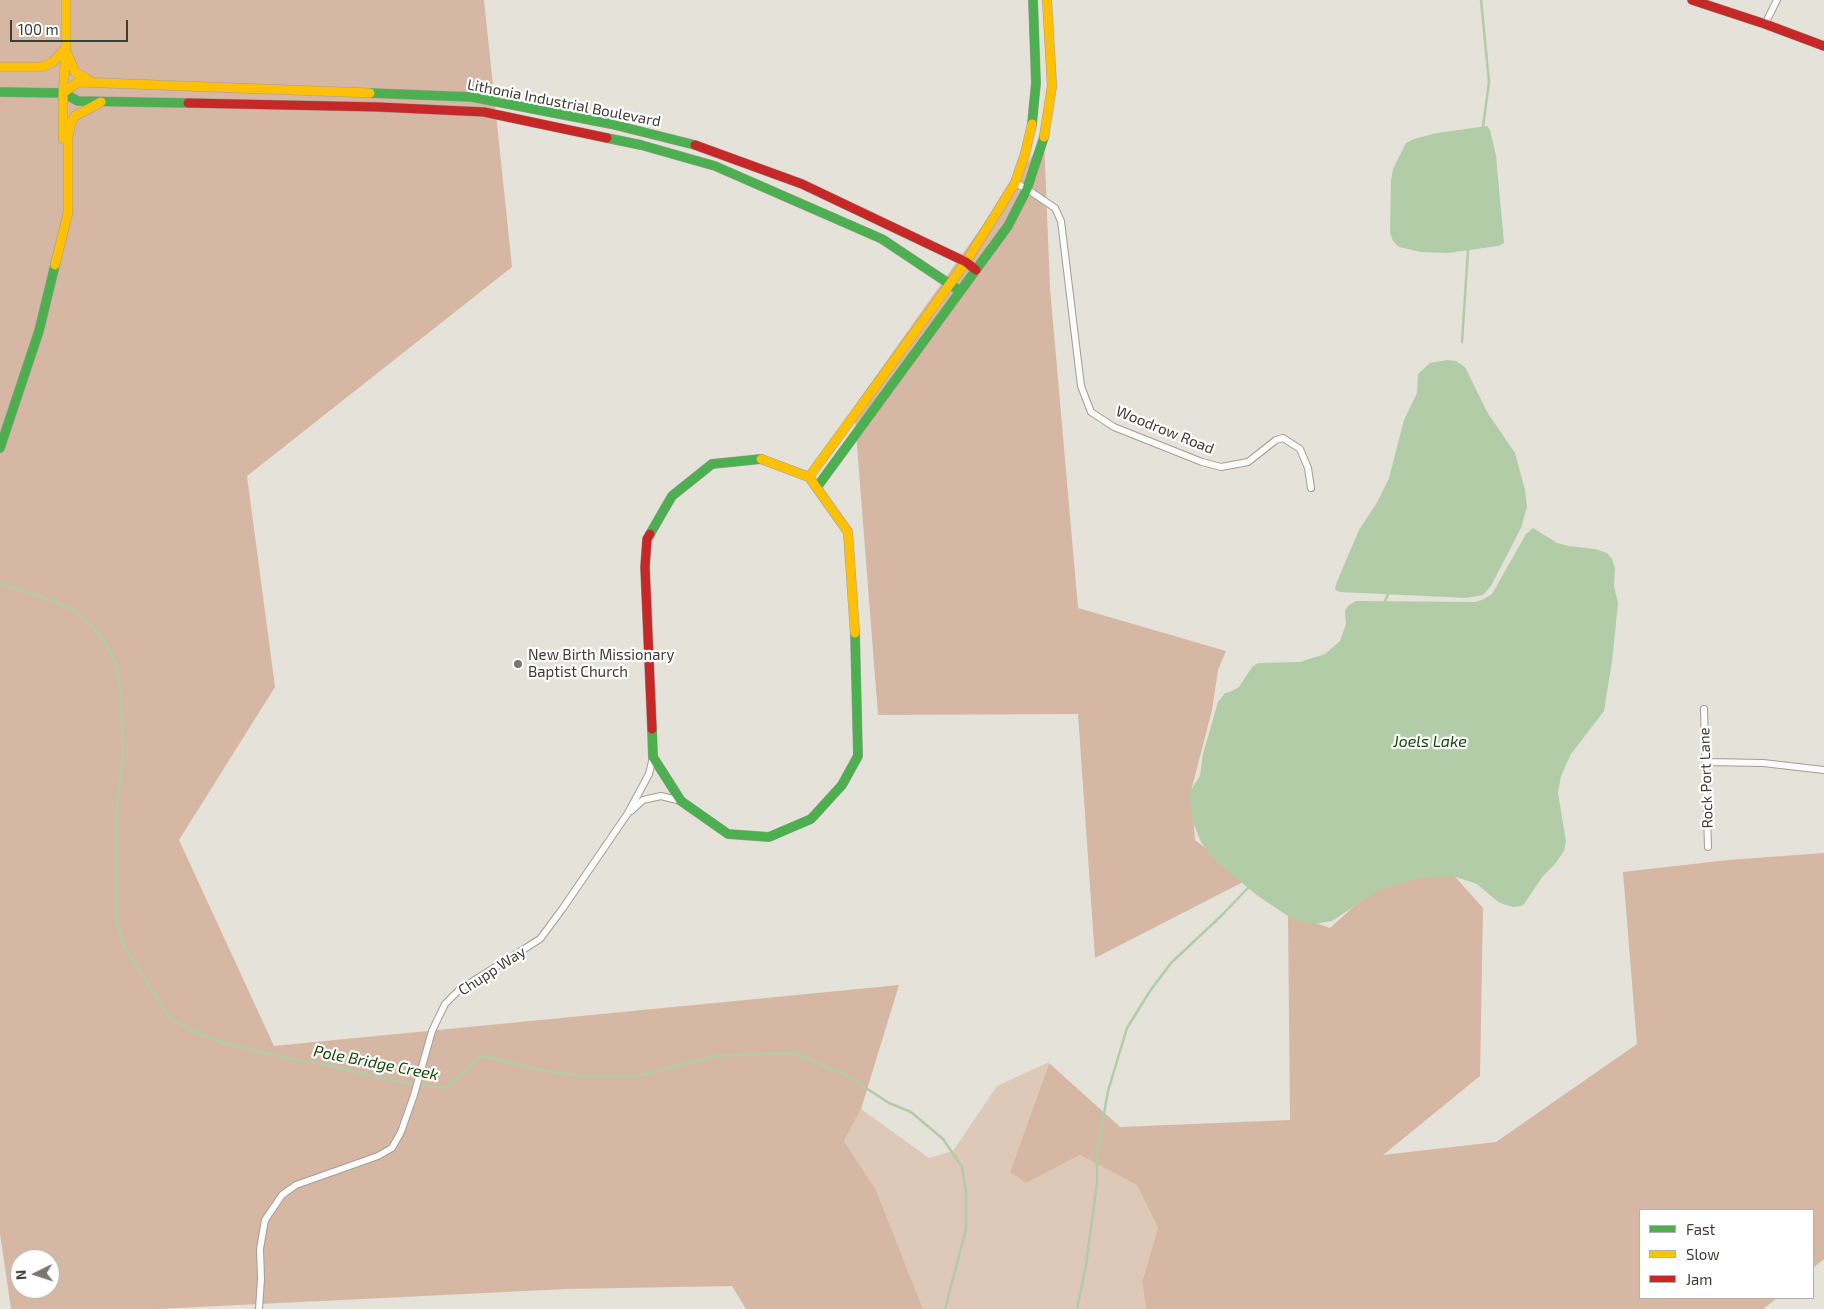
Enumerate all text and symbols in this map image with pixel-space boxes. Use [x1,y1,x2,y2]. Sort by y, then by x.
scale bar [12,10,130,42]
text: 100 m [18,20,59,38]
street label: Lithonia Industrial Boulevard [466,75,662,131]
street label: Woodrow Road [1113,402,1217,458]
place label: New Birth Missionary Baptist Church [528,646,674,681]
marker: New Birth Missionary Baptist Church [512,658,524,670]
street label: Rock Port Lane [1695,727,1717,829]
water label: Joels Lake [1393,732,1467,752]
street label: Chupp Way [455,943,529,999]
water label: Pole Bridge Creek [312,1041,440,1085]
legend [1639,1209,1814,1299]
text: Fast [1686,1220,1715,1238]
text: Slow [1686,1245,1720,1263]
north arrow [10,1249,60,1299]
text: N [12,1269,29,1281]
text: Jam [1686,1270,1712,1288]

